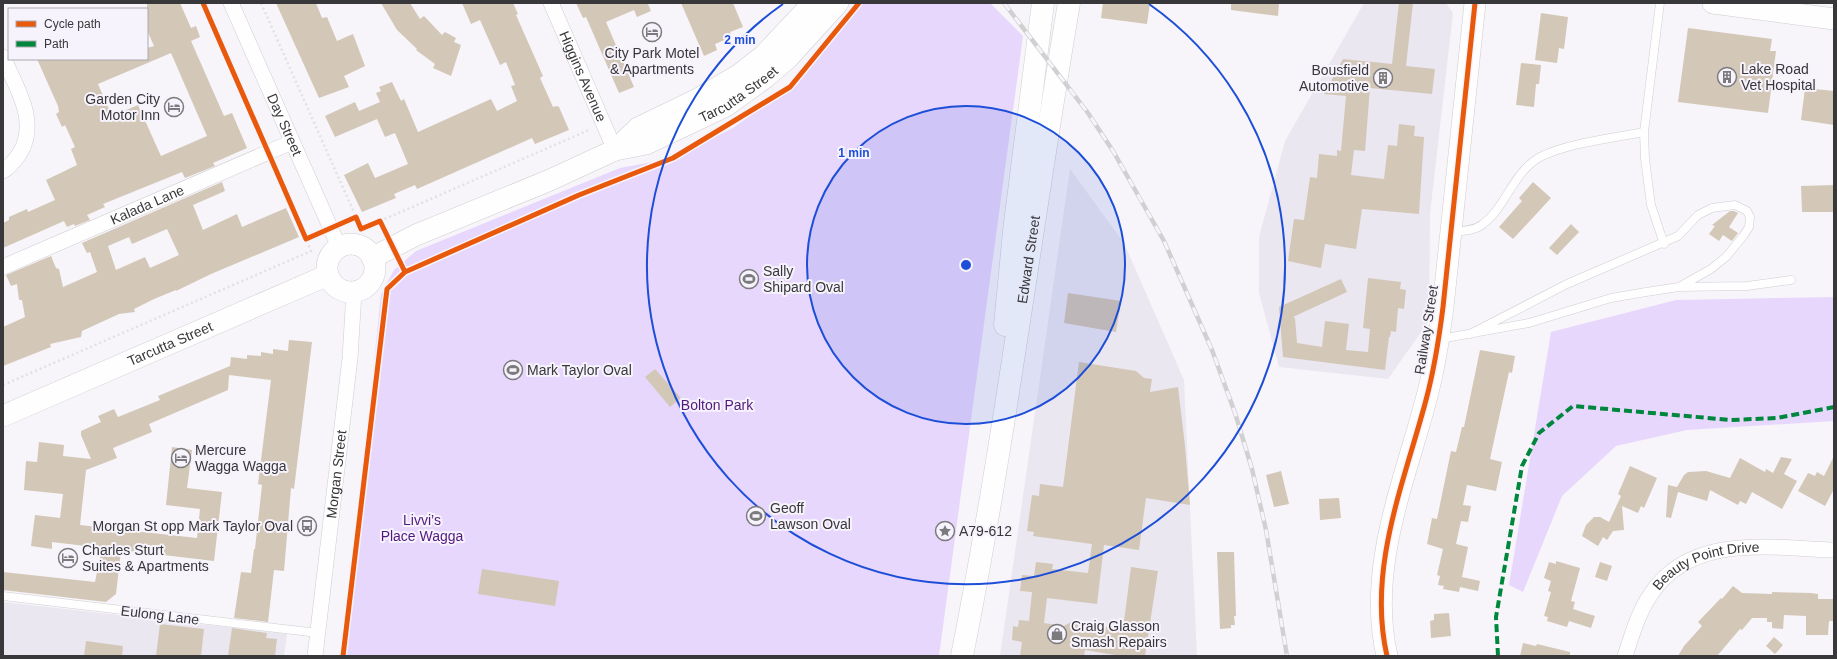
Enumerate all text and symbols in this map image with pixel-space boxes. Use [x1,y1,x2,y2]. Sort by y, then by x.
legend [8,8,148,60]
text: Cycle path [44,17,101,31]
hotel icon: City Park Motel & Apartments [641,21,663,43]
street label: Higgins Avenue [556,29,610,124]
text: 2 min [724,33,756,47]
text: Path [44,37,69,51]
place label: City Park Motel & Apartments [605,45,699,77]
place label: Lake Road Vet Hospital [1741,61,1816,93]
street label: Tarcutta Street [697,62,781,126]
place label: Bousfield Automotive [1299,62,1369,94]
building icon: Lake Road Vet Hospital [1716,66,1738,88]
building icon: Bousfield Automotive [1372,67,1394,89]
place label: Garden City Motor Inn [85,91,160,123]
street label: Day Street [264,91,306,158]
hotel icon: Garden City Motor Inn [163,96,185,118]
text: 1 min [838,146,870,160]
street label: Kalada Lane [108,182,187,228]
street label: Edward Street [1014,214,1043,305]
centre of rings [959,258,973,272]
place label: Sally Shipard Oval [763,263,844,295]
sports icon: Sally Shipard Oval [738,268,760,290]
street label: Railway Street [1411,284,1441,376]
street label: Tarcutta Street [125,318,215,369]
sports icon: Mark Taylor Oval [502,359,524,381]
place label: Mark Taylor Oval [527,362,632,378]
park label: Bolton Park [681,397,754,413]
street label: Morgan Street [323,429,349,519]
place label: Mercure Wagga Wagga [195,442,287,474]
hotel icon: Mercure Wagga Wagga [170,447,192,469]
place label: Geoff Lawson Oval [770,500,851,532]
sports icon: Geoff Lawson Oval [745,505,767,527]
park label: Livvi’s Place Wagga [381,512,464,544]
bus stop icon: Morgan St opp Mark Taylor Oval [296,515,318,537]
place label: Morgan St opp Mark Taylor Oval [93,518,293,534]
place icon: A79-612 [934,520,956,542]
place label: A79-612 [959,523,1012,539]
street label: Beauty Point Drive [1649,539,1760,593]
place label: Charles Sturt Suites & Apartments [82,542,209,574]
hotel icon: Charles Sturt Suites & Apartments [57,547,79,569]
street label: Eulong Lane [120,602,200,628]
place label: Craig Glasson Smash Repairs [1071,618,1167,650]
shop icon: Craig Glasson Smash Repairs [1046,623,1068,645]

